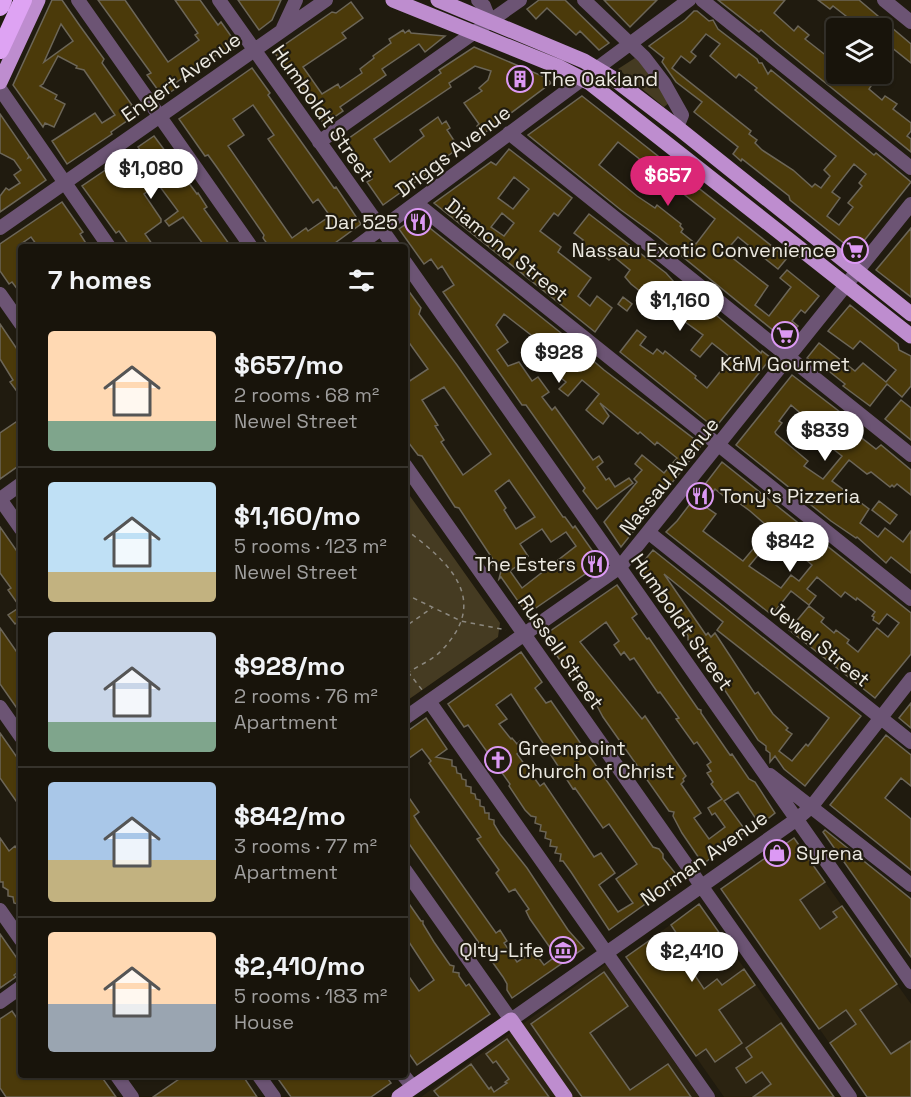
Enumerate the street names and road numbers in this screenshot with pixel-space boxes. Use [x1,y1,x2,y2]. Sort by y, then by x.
street label: Engert Avenue [116,26,246,128]
street label: Humboldt Street [266,40,380,186]
street label: Driggs Avenue [390,99,516,203]
street label: Diamond Street [440,193,574,307]
street label: Nassau Avenue [613,412,725,540]
street label: Humboldt Street [625,549,739,695]
street label: Russell Street [512,590,610,714]
street label: Jewel Street [764,596,876,692]
street label: Norman Avenue [635,804,773,912]

